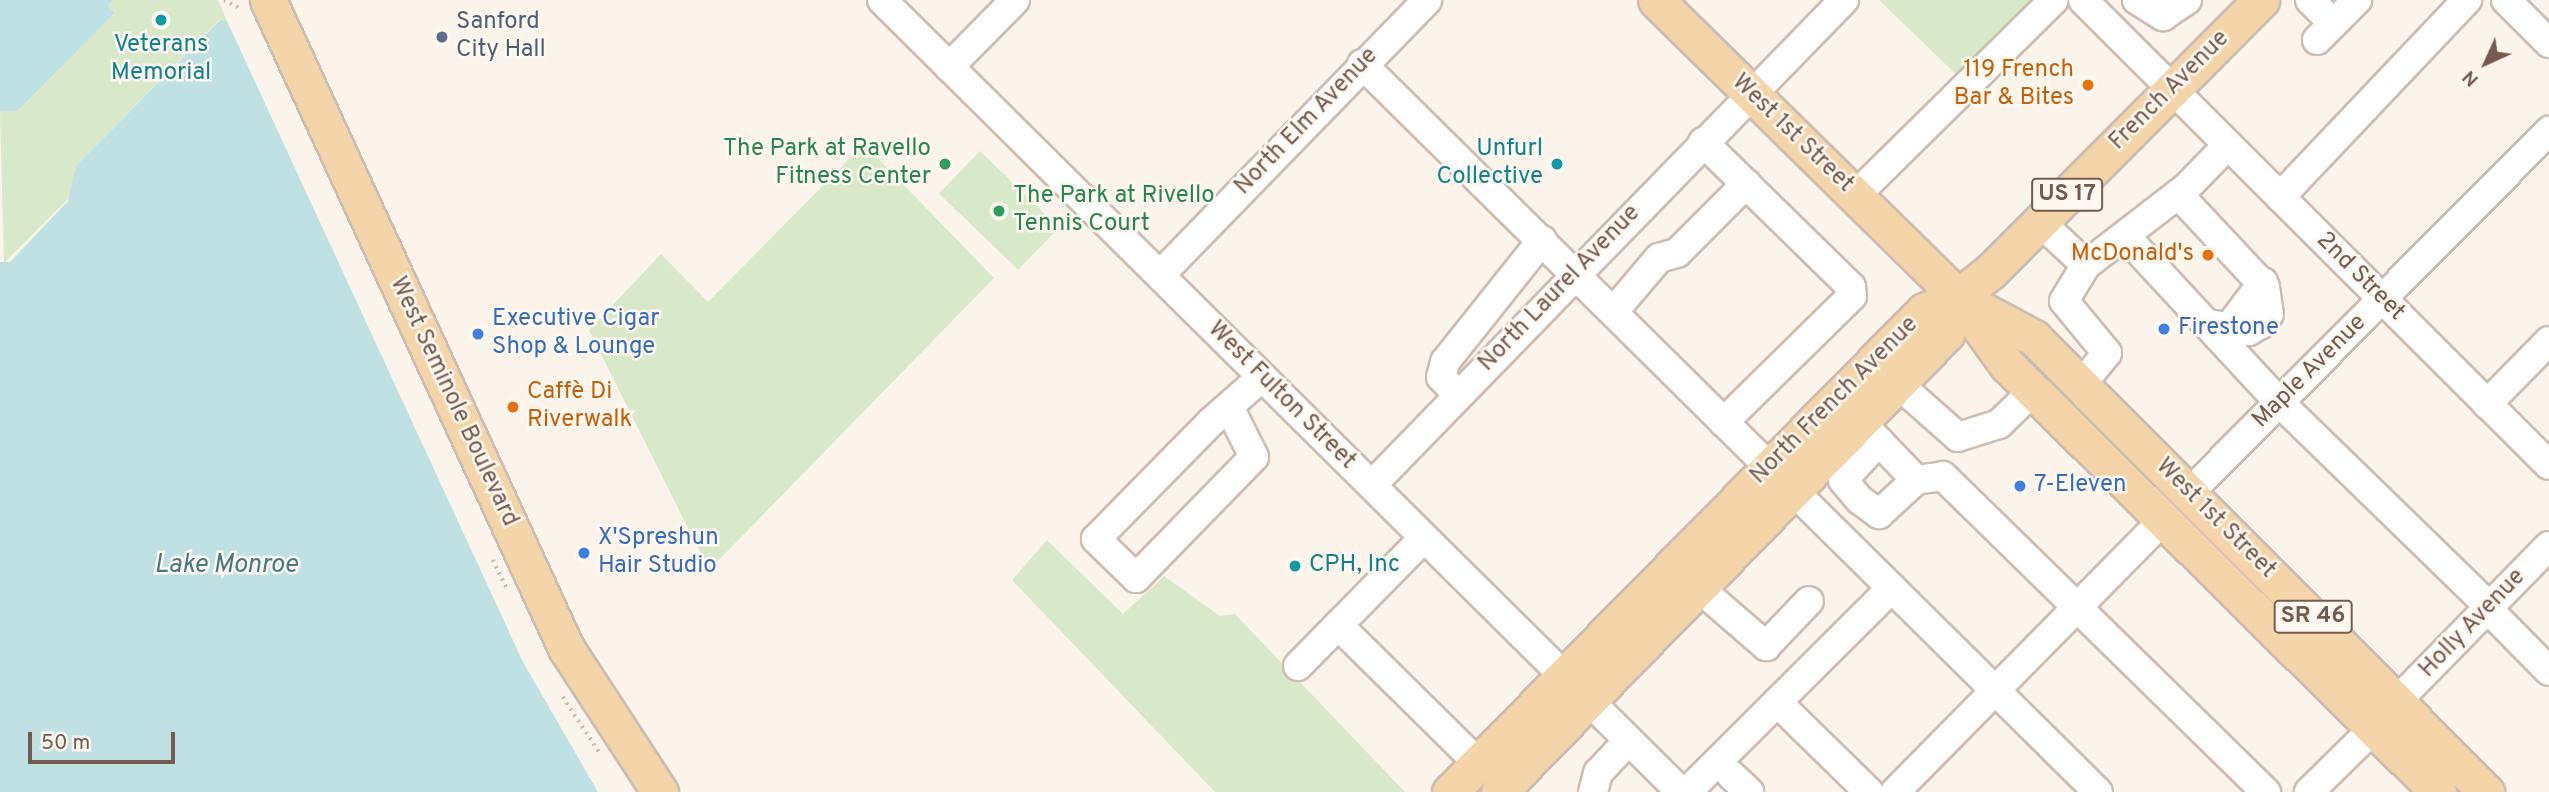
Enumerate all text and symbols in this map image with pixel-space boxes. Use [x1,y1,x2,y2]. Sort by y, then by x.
place label: Sanford City Hall [456,9,546,65]
marker: Veterans Memorial [153,12,169,28]
street label: French Avenue [2104,25,2236,157]
north arrow [2451,28,2521,98]
marker: Sanford City Hall [434,29,450,45]
place label: Veterans Memorial [111,32,211,88]
street label: North Elm Avenue [1229,42,1385,202]
place label: 119 French Bar & Bites [1954,57,2074,113]
text: N [2458,65,2484,91]
street label: West 1st Street [1725,69,1859,199]
marker: 119 French Bar & Bites [2080,77,2096,93]
place label: The Park at Ravello Fitness Center [723,136,931,192]
place label: Unfurl Collective [1437,136,1543,192]
marker: The Park at Ravello Fitness Center [937,156,953,172]
marker: Unfurl Collective [1549,156,1565,172]
road number: US 17 [2030,176,2104,214]
place label: The Park at Rivello Tennis Court [1013,183,1215,239]
street label: North Laurel Avenue [1473,199,1647,379]
marker: The Park at Rivello Tennis Court [991,203,1007,219]
street label: 2nd Street [2310,227,2410,327]
place label: McDonald's [2071,241,2194,269]
marker: McDonald's [2200,247,2216,263]
street label: West Seminole Boulevard [382,273,524,531]
place label: Executive Cigar Shop & Lounge [492,306,660,362]
street label: Maple Avenue [2247,309,2373,435]
street label: North French Avenue [1745,311,1925,491]
place label: Firestone [2178,315,2279,343]
street label: West Fulton Street [1201,316,1361,476]
marker: Firestone [2156,321,2172,337]
marker: Executive Cigar Shop & Lounge [470,326,486,342]
place label: Caffè Di Riverwalk [527,379,632,435]
marker: Caffè Di Riverwalk [505,399,521,415]
street label: West 1st Street [2149,453,2281,585]
place label: 7-Eleven [2034,472,2127,500]
marker: 7-Eleven [2012,478,2028,494]
place label: X'Spreshun Hair Studio [598,525,719,581]
marker: X'Spreshun Hair Studio [576,545,592,561]
water label: Lake Monroe [154,550,298,582]
place label: CPH, Inc [1309,552,1400,580]
marker: CPH, Inc [1287,558,1303,574]
street label: Holly Avenue [2414,563,2532,685]
road number: SR 46 [2273,597,2353,636]
scale bar [32,718,178,762]
text: 50 m [41,730,90,757]

